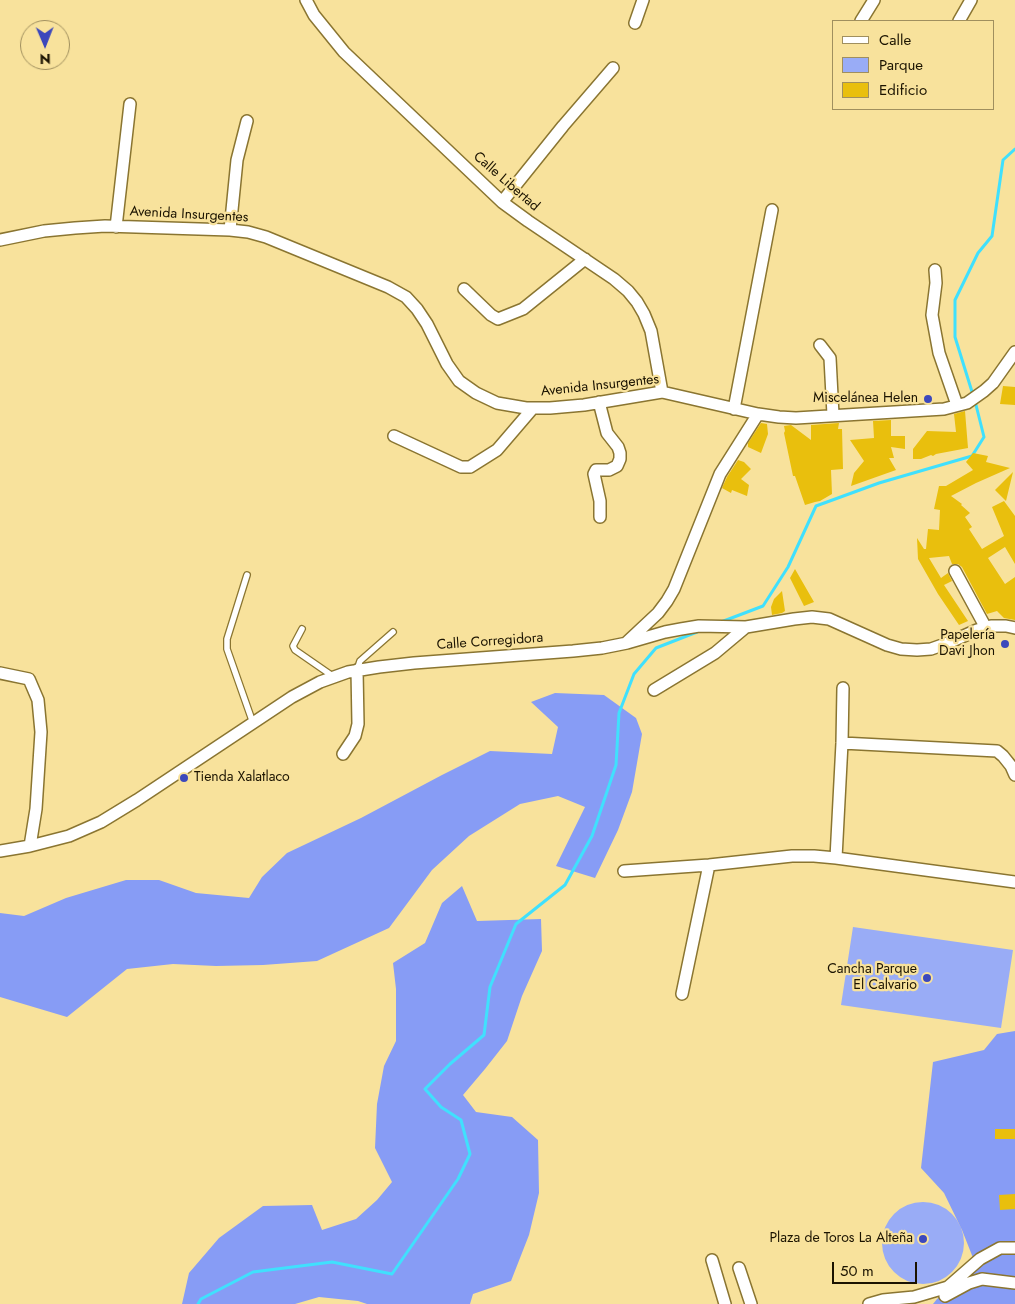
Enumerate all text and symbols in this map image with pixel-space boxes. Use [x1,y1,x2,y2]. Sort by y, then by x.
north arrow [20,20,70,70]
legend [832,20,995,110]
text: Calle [879,29,911,51]
text: N [40,49,51,69]
text: Parque [879,54,923,76]
text: Edificio [879,79,927,101]
street label: Calle Libertad [469,149,543,215]
street label: Avenida Insurgentes [129,204,249,226]
street label: Avenida Insurgentes [540,371,660,401]
place label: Miscelánea Helen [813,391,918,407]
marker: Miscelánea Helen [922,393,934,405]
place label: Papelería Davi Jhon [939,628,995,660]
street label: Calle Corregidora [436,630,544,654]
marker: Papelería Davi Jhon [999,638,1011,650]
place label: Tienda Xalatlaco [194,770,290,786]
marker: Tienda Xalatlaco [178,772,190,784]
place label: Cancha Parque El Calvario [827,962,917,994]
marker: Cancha Parque El Calvario [921,972,933,984]
place label: Plaza de Toros La Alteña [769,1231,913,1247]
marker: Plaza de Toros La Alteña [917,1233,929,1245]
scale bar [835,1252,920,1284]
text: 50 m [840,1260,874,1282]

